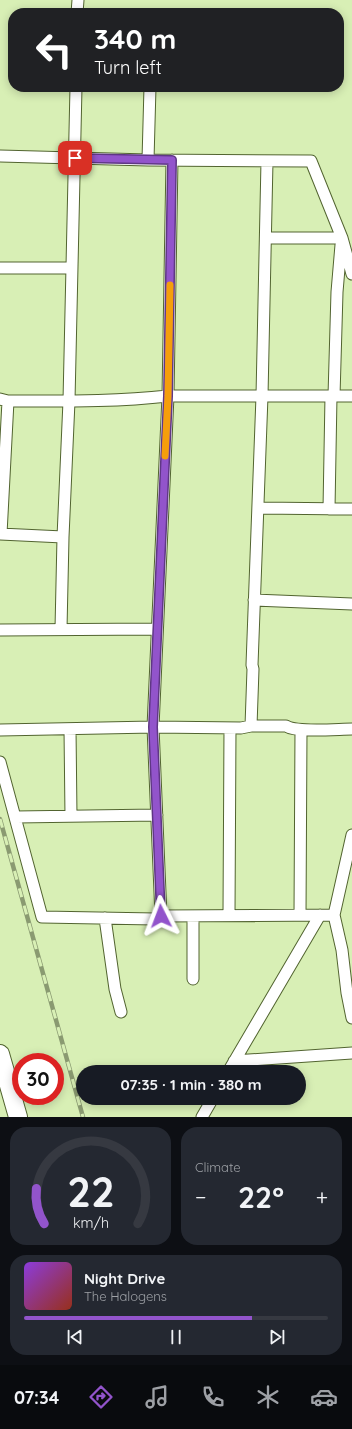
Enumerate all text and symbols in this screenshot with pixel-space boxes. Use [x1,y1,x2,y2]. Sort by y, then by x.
text: 340 m [94,21,176,56]
icon: left [28,24,80,76]
text: Turn left [94,56,162,79]
pin [58,141,92,175]
icon: arrive [64,147,86,169]
position arrow [140,895,182,937]
speed limit sign: 30 [12,1053,64,1105]
text: 07:35 · 1 min · 380 m [121,1075,261,1094]
text: Climate [195,1159,241,1175]
text: 22 [67,1165,114,1217]
text: 22° [238,1178,284,1216]
text: − [195,1183,206,1211]
text: + [316,1183,328,1211]
text: km/h [72,1214,109,1232]
text: Night Drive [84,1269,165,1288]
text: The Halogens [84,1288,167,1304]
icon: previous [64,1326,86,1348]
icon: pause [165,1326,187,1348]
icon: next [266,1326,288,1348]
icon: directions [87,1383,115,1411]
icon: music [143,1383,171,1411]
icon: phone [199,1383,227,1411]
icon: climate [254,1383,282,1411]
icon: car [310,1383,338,1411]
text: 07:34 [14,1386,59,1409]

